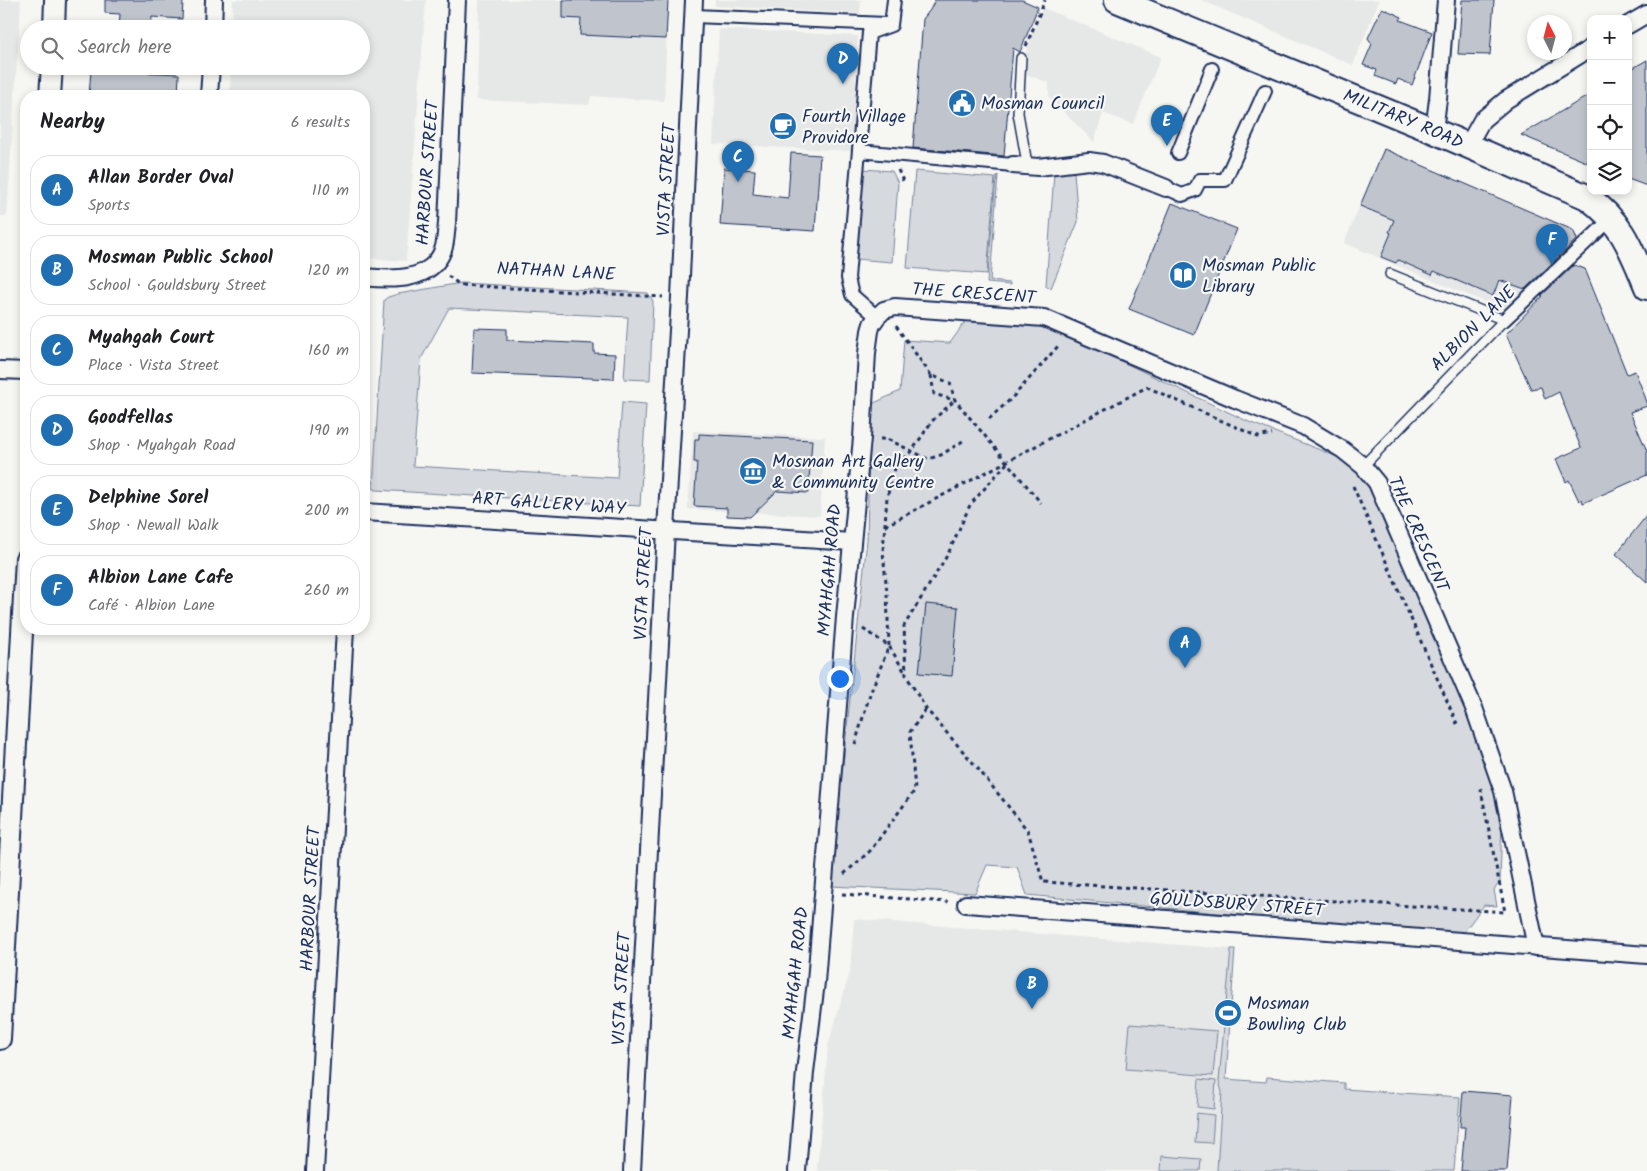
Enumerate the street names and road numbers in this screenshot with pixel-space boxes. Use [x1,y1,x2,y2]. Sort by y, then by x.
street label: MILITARY ROAD [1338,82,1468,158]
street label: HARBOUR STREET [409,98,448,246]
street label: VISTA STREET [650,122,685,237]
street label: NATHAN LANE [496,255,616,290]
street label: THE CRESCENT [911,276,1038,313]
street label: ALBION LANE [1424,279,1524,379]
street label: THE CRESCENT [1379,472,1457,598]
street label: ART GALLERY WAY [471,485,627,524]
street label: MYAHGAH ROAD [810,502,851,638]
street label: VISTA STREET [627,526,662,641]
street label: HARBOUR STREET [293,825,330,972]
street label: GOULDSBURY STREET [1149,885,1326,926]
street label: MYAHGAH ROAD [775,905,818,1041]
street label: VISTA STREET [605,931,640,1046]

